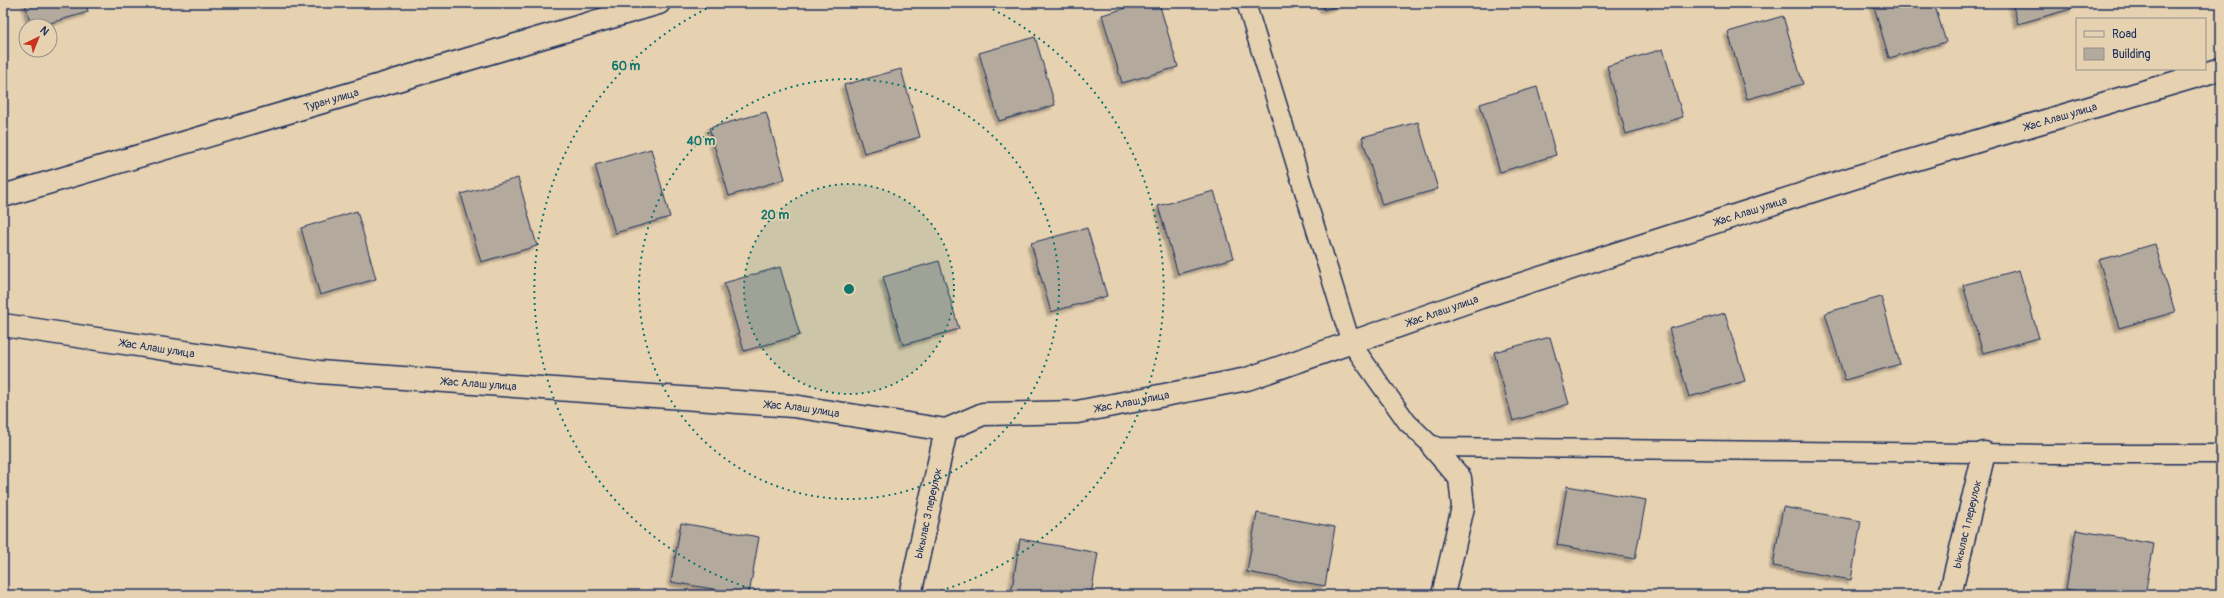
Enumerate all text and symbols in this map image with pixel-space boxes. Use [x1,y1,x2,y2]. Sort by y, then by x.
north arrow [18,18,58,58]
legend [2076,18,2206,70]
text: N [37,24,52,39]
text: Road [2112,27,2137,42]
text: Building [2112,47,2151,62]
text: 60 m [612,59,641,74]
street label: Туран улица [302,86,360,114]
street label: Жас Алаш улица [2021,100,2099,134]
text: 40 m [686,134,716,149]
street label: Жас Алаш улица [1711,194,1789,230]
text: 20 m [761,208,789,223]
centre of rings [842,282,856,296]
street label: Жас Алаш улица [1403,292,1480,330]
street label: Жас Алаш улица [117,336,195,360]
street label: Жас Алаш улица [439,375,517,393]
street label: Жас Алаш улица [1092,388,1170,416]
street label: Жас Алаш улица [762,398,840,420]
street label: Ыкылас 3 переулок [912,466,945,559]
street label: Ыкылас 1 переулок [1951,478,1984,569]

